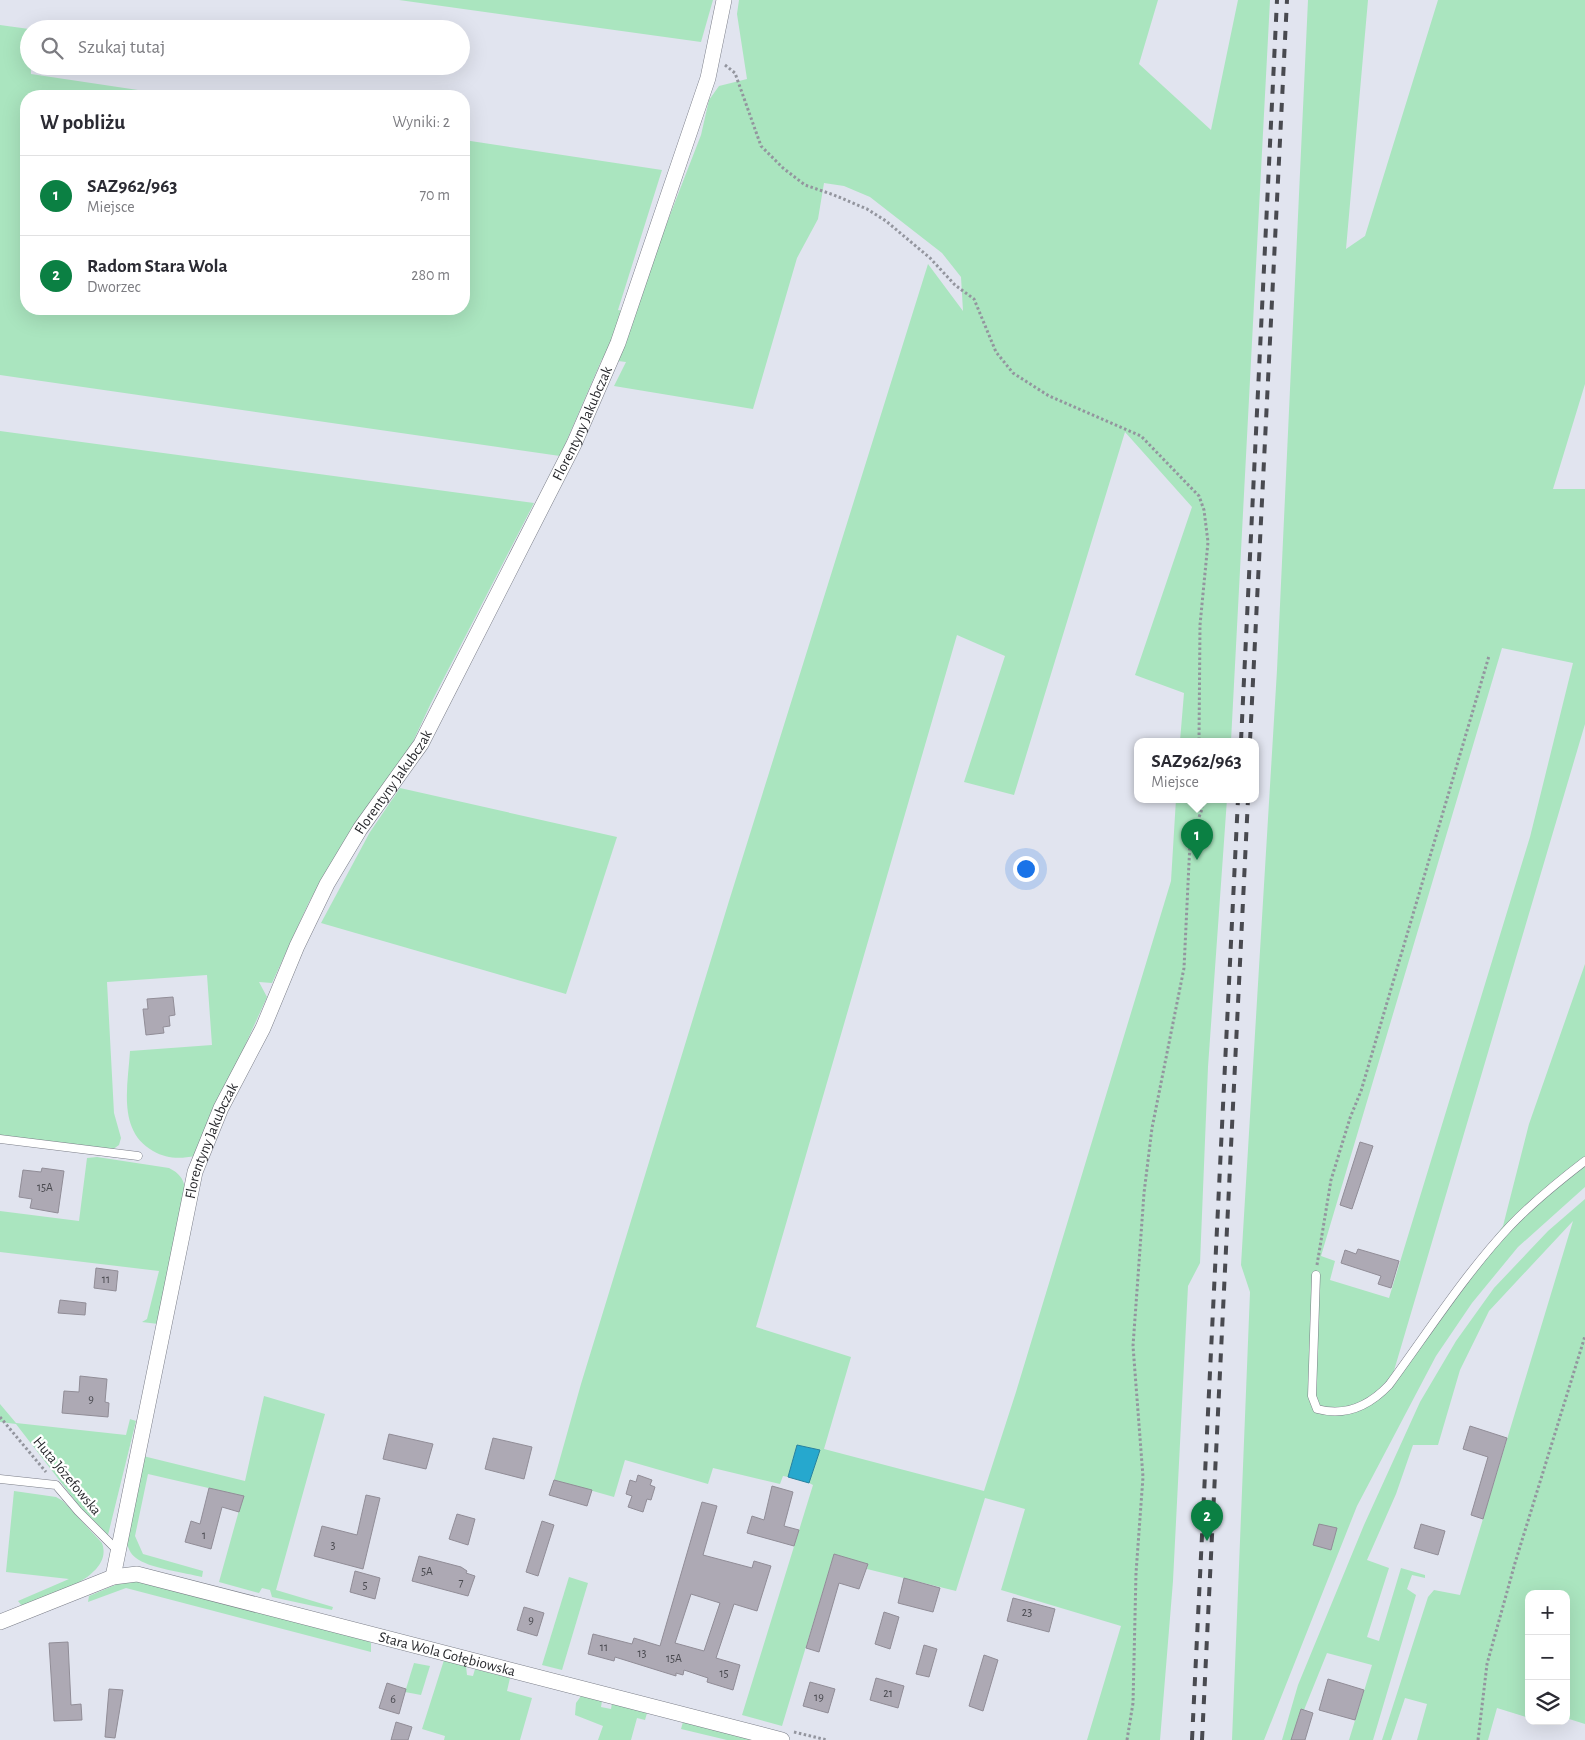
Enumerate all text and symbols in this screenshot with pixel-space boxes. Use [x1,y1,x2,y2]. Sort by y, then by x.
search box [20,20,470,75]
icon: search [38,34,66,62]
text: Szukaj tutaj [78,38,165,57]
text: W pobliżu [40,112,125,133]
text: Wyniki: 2 [392,114,450,130]
text: SAZ962/963 [87,177,178,196]
text: 1 [53,187,59,203]
text: 70 m [419,187,450,203]
text: Miejsce [87,199,135,215]
text: Radom Stara Wola [87,257,228,276]
text: 2 [52,267,60,283]
text: 280 m [411,267,450,283]
text: Dworzec [87,279,141,295]
street label: Florentyny Jakubczak [549,364,615,483]
street label: Florentyny Jakubczak [351,727,434,837]
popup [1134,738,1259,803]
text: SAZ962/963 [1151,752,1242,771]
text: Miejsce [1151,774,1199,790]
pin: 1 [1181,819,1213,860]
your location [1013,856,1039,882]
street label: Florentyny Jakubczak [182,1080,241,1200]
house number: 15A [37,1181,53,1193]
house number: 11 [102,1273,110,1285]
house number: 9 [88,1393,94,1405]
street label: Huta Józefowska [30,1434,104,1518]
pin: 2 [1191,1500,1223,1541]
house number: 1 [202,1529,206,1541]
house number: 3 [331,1539,336,1551]
house number: 5A [421,1565,433,1577]
house number: 7 [458,1576,464,1588]
house number: 5 [362,1579,368,1591]
map controls [1525,1590,1570,1725]
button: + [1525,1590,1570,1635]
house number: 23 [1022,1606,1032,1618]
house number: 9 [528,1614,534,1626]
street label: Stara Wola Gołębiowska [377,1629,517,1679]
button: − [1525,1635,1570,1680]
house number: 11 [600,1641,608,1653]
house number: 13 [637,1647,647,1659]
house number: 15A [666,1652,682,1664]
house number: 15 [719,1667,729,1679]
button: layers [1525,1680,1570,1725]
house number: 21 [883,1687,893,1699]
house number: 19 [814,1691,824,1703]
house number: 6 [390,1693,396,1705]

